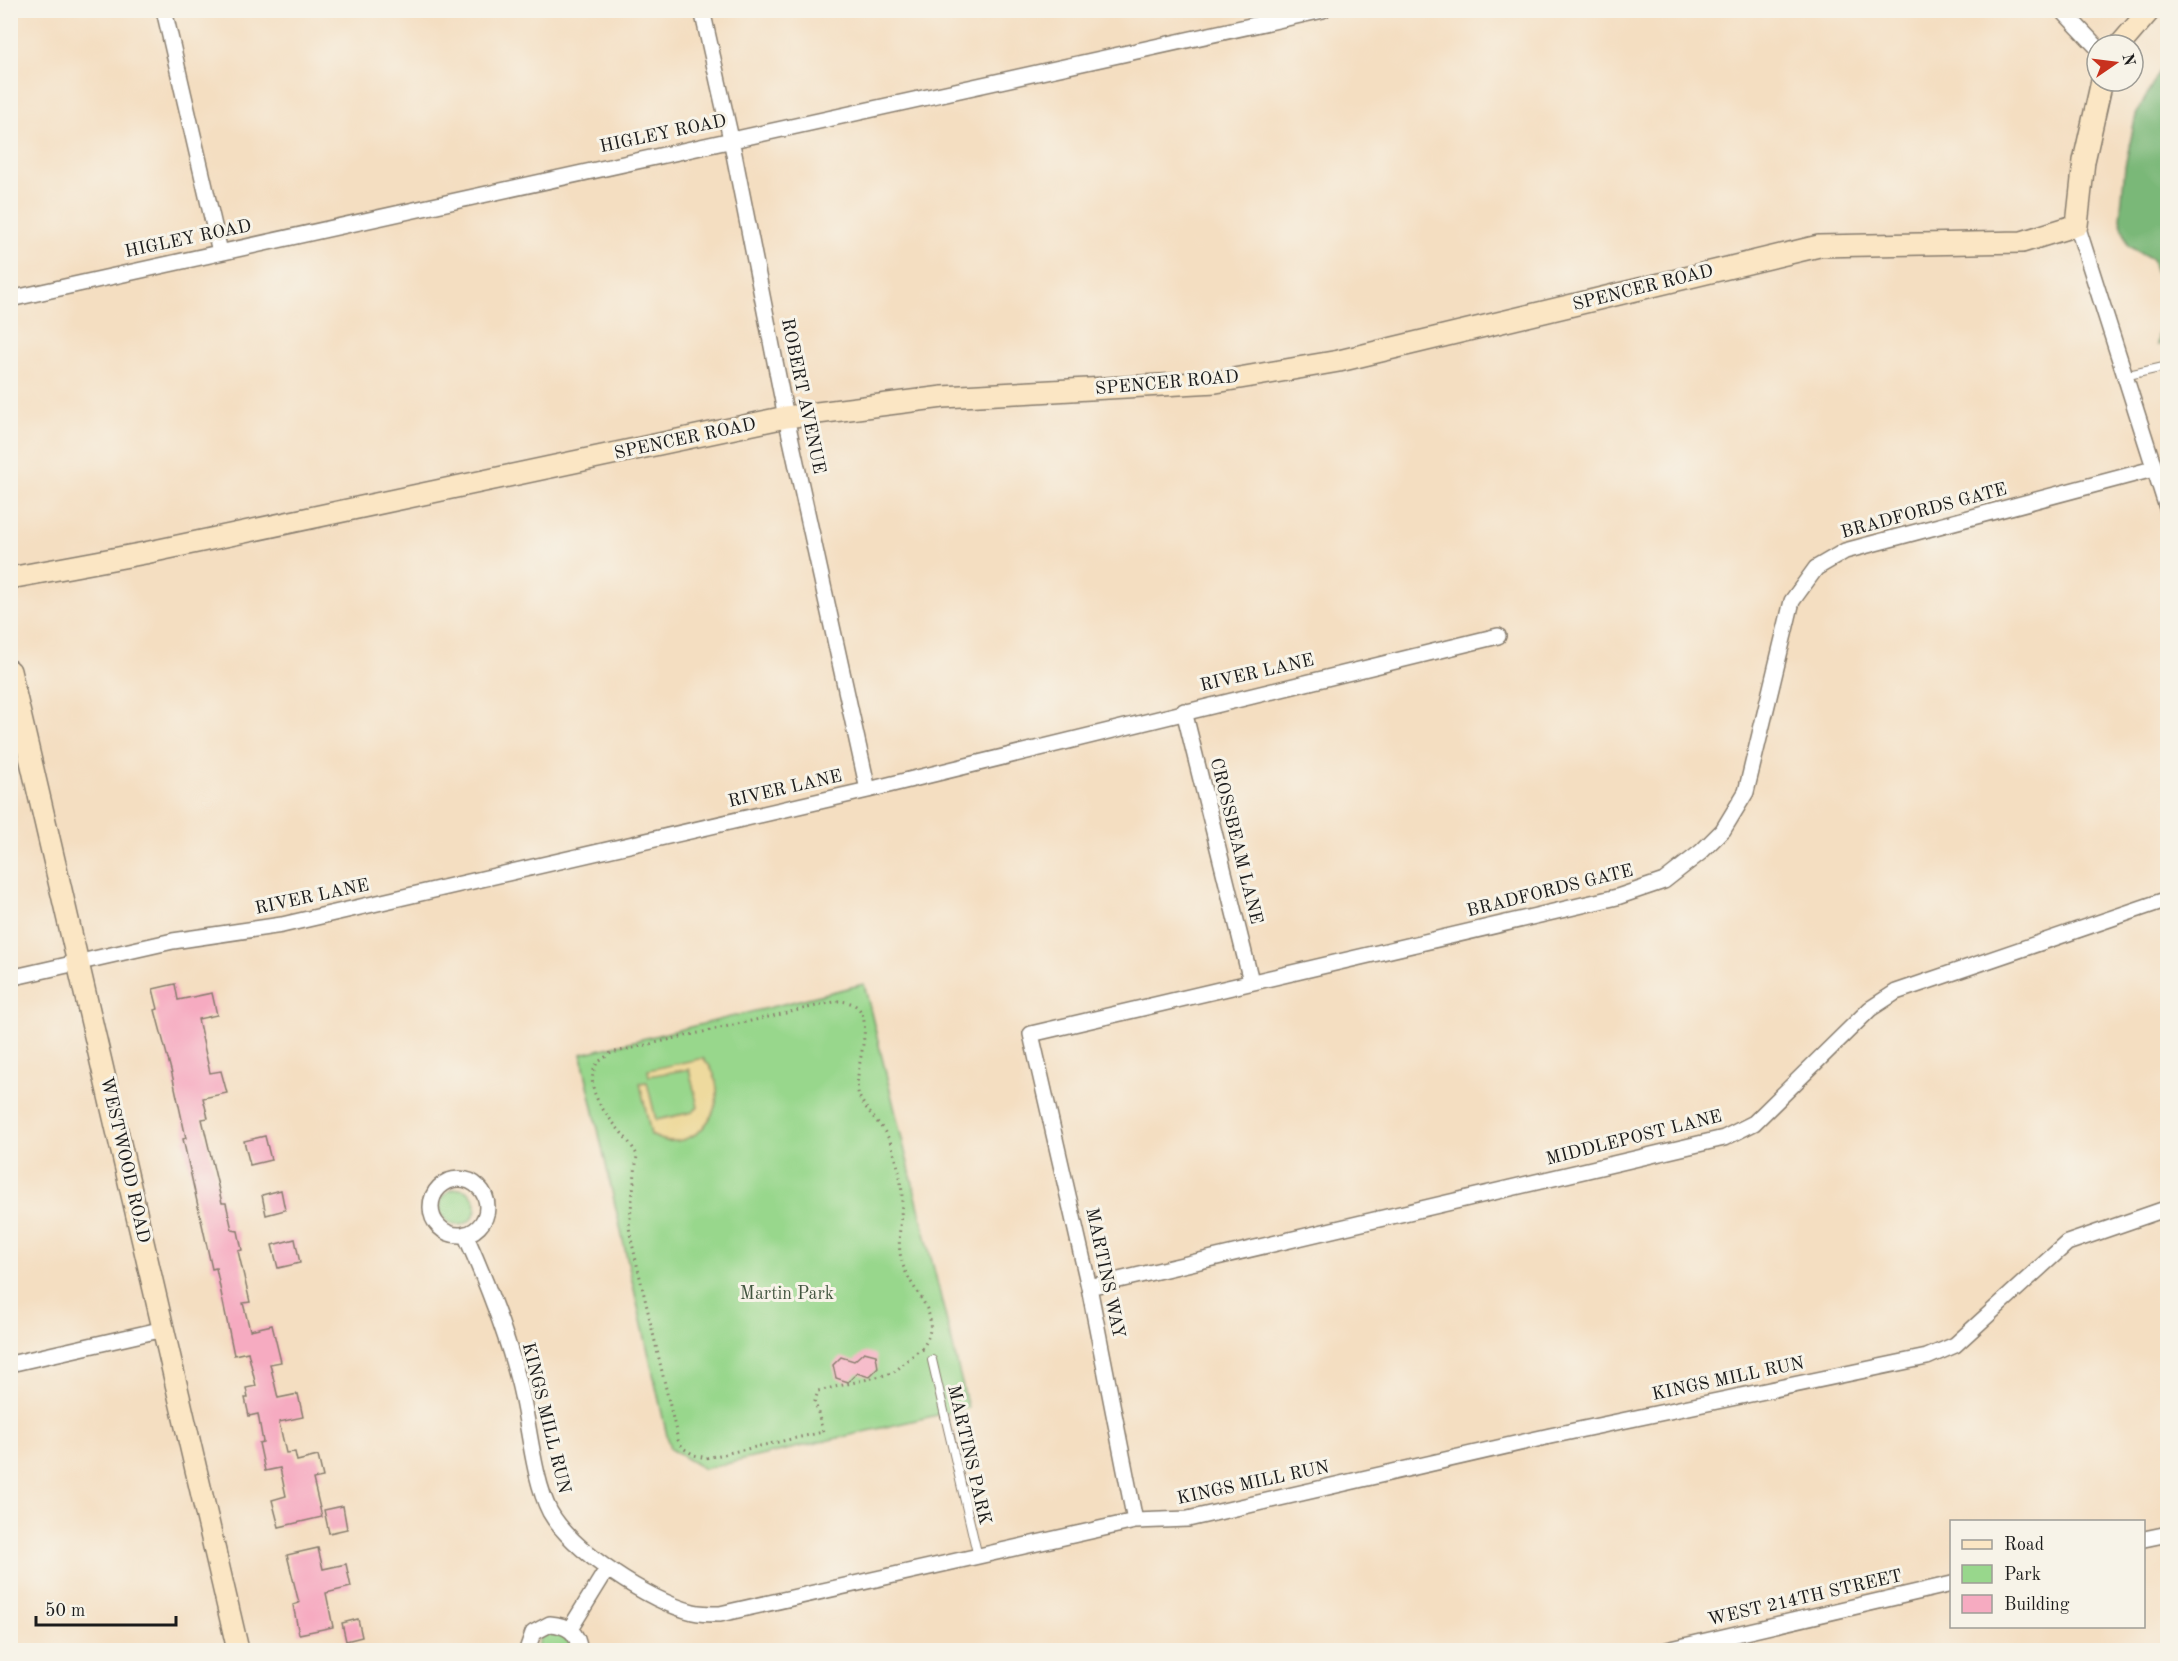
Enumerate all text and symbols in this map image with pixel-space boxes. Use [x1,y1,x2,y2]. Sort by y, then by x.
north arrow [2085,33,2145,93]
text: N [2118,52,2137,68]
street label: HIGLEY ROAD [598,112,728,156]
street label: HIGLEY ROAD [123,217,253,261]
street label: SPENCER ROAD [1571,262,1715,314]
street label: ROBERT AVENUE [778,317,828,475]
street label: SPENCER ROAD [1094,368,1240,398]
street label: SPENCER ROAD [613,415,757,463]
street label: BRADFORDS GATE [1839,480,2009,542]
street label: RIVER LANE [1198,651,1316,695]
street label: CROSSBEAM LANE [1207,756,1265,926]
street label: RIVER LANE [726,767,844,811]
street label: BRADFORDS GATE [1465,862,1635,920]
street label: RIVER LANE [253,876,371,918]
street label: WESTWOOD ROAD [97,1075,153,1245]
street label: MIDDLEPOST LANE [1544,1107,1724,1169]
street label: MARTINS WAY [1082,1206,1128,1340]
park label: Martin Park [740,1285,834,1303]
street label: KINGS MILL RUN [518,1341,574,1496]
street label: KINGS MILL RUN [1650,1354,1806,1404]
street label: MARTINS PARK [944,1383,994,1527]
street label: KINGS MILL RUN [1175,1458,1331,1508]
legend [1950,1520,2145,1628]
text: Road [2004,1536,2044,1554]
text: Park [2004,1566,2041,1584]
street label: WEST 214TH STREET [1706,1567,1904,1629]
scale bar [36,1589,176,1627]
text: Building [2004,1596,2070,1614]
text: 50 m [45,1602,85,1620]

